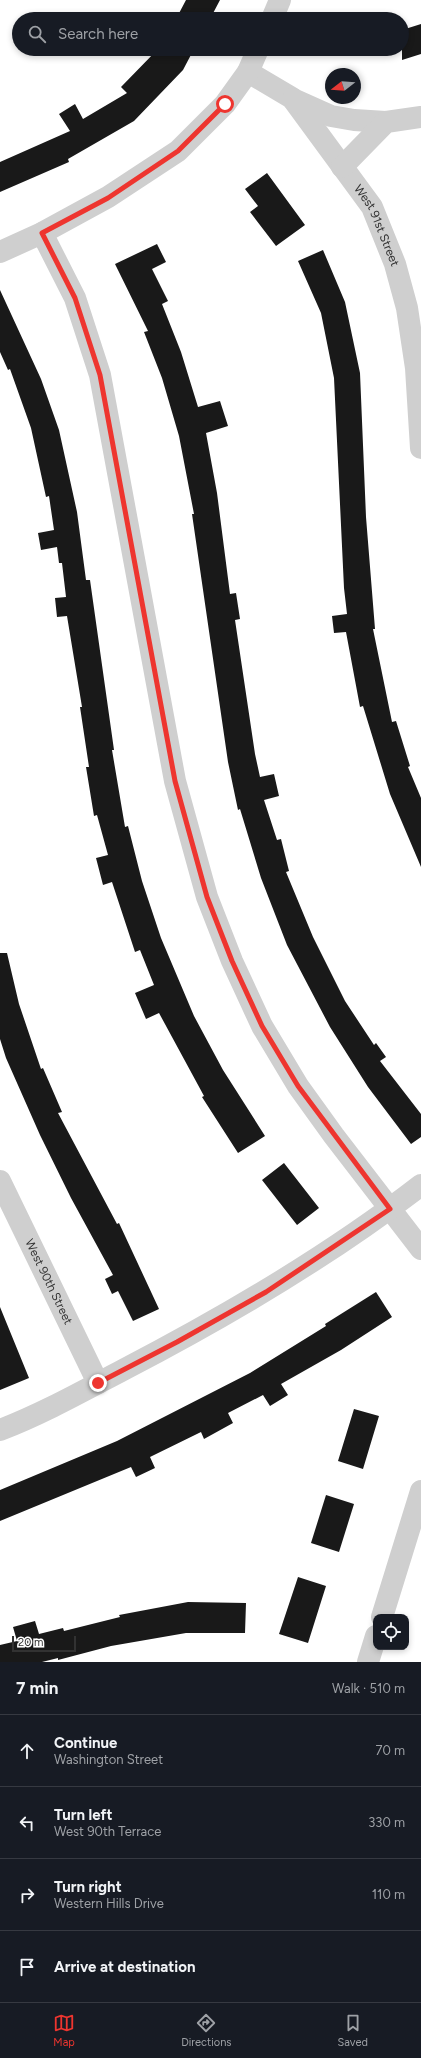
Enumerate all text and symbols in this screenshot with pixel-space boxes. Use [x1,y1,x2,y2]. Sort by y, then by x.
search box [12,12,409,56]
icon: search [26,23,48,45]
text: Search here [58,25,138,43]
north arrow [325,68,361,104]
route start [216,95,234,113]
street label: West 91st Street [351,182,402,269]
street label: West 90th Street [22,1237,76,1327]
route end [89,1374,107,1392]
map controls [373,1614,409,1650]
button: locate [373,1614,409,1650]
scale bar [12,1634,76,1653]
text: 20 m [18,1636,43,1649]
text: 7 min [16,1678,58,1698]
text: Walk · 510 m [332,1681,405,1696]
text: Continue [54,1734,117,1752]
icon: ahead [16,1740,38,1762]
text: 70 m [375,1743,405,1758]
text: Washington Street [54,1752,163,1767]
text: Turn left [54,1806,112,1824]
icon: left [16,1812,38,1834]
text: 330 m [368,1815,405,1830]
text: West 90th Terrace [54,1824,161,1839]
text: Turn right [54,1878,122,1896]
icon: right [16,1884,38,1906]
text: 110 m [372,1887,405,1902]
text: Western Hills Drive [54,1896,164,1911]
icon: arrive [16,1956,38,1978]
text: Arrive at destination [54,1958,195,1976]
tab: Map [53,2012,75,2049]
tab: Directions [181,2012,231,2049]
tab: Saved [338,2012,368,2049]

